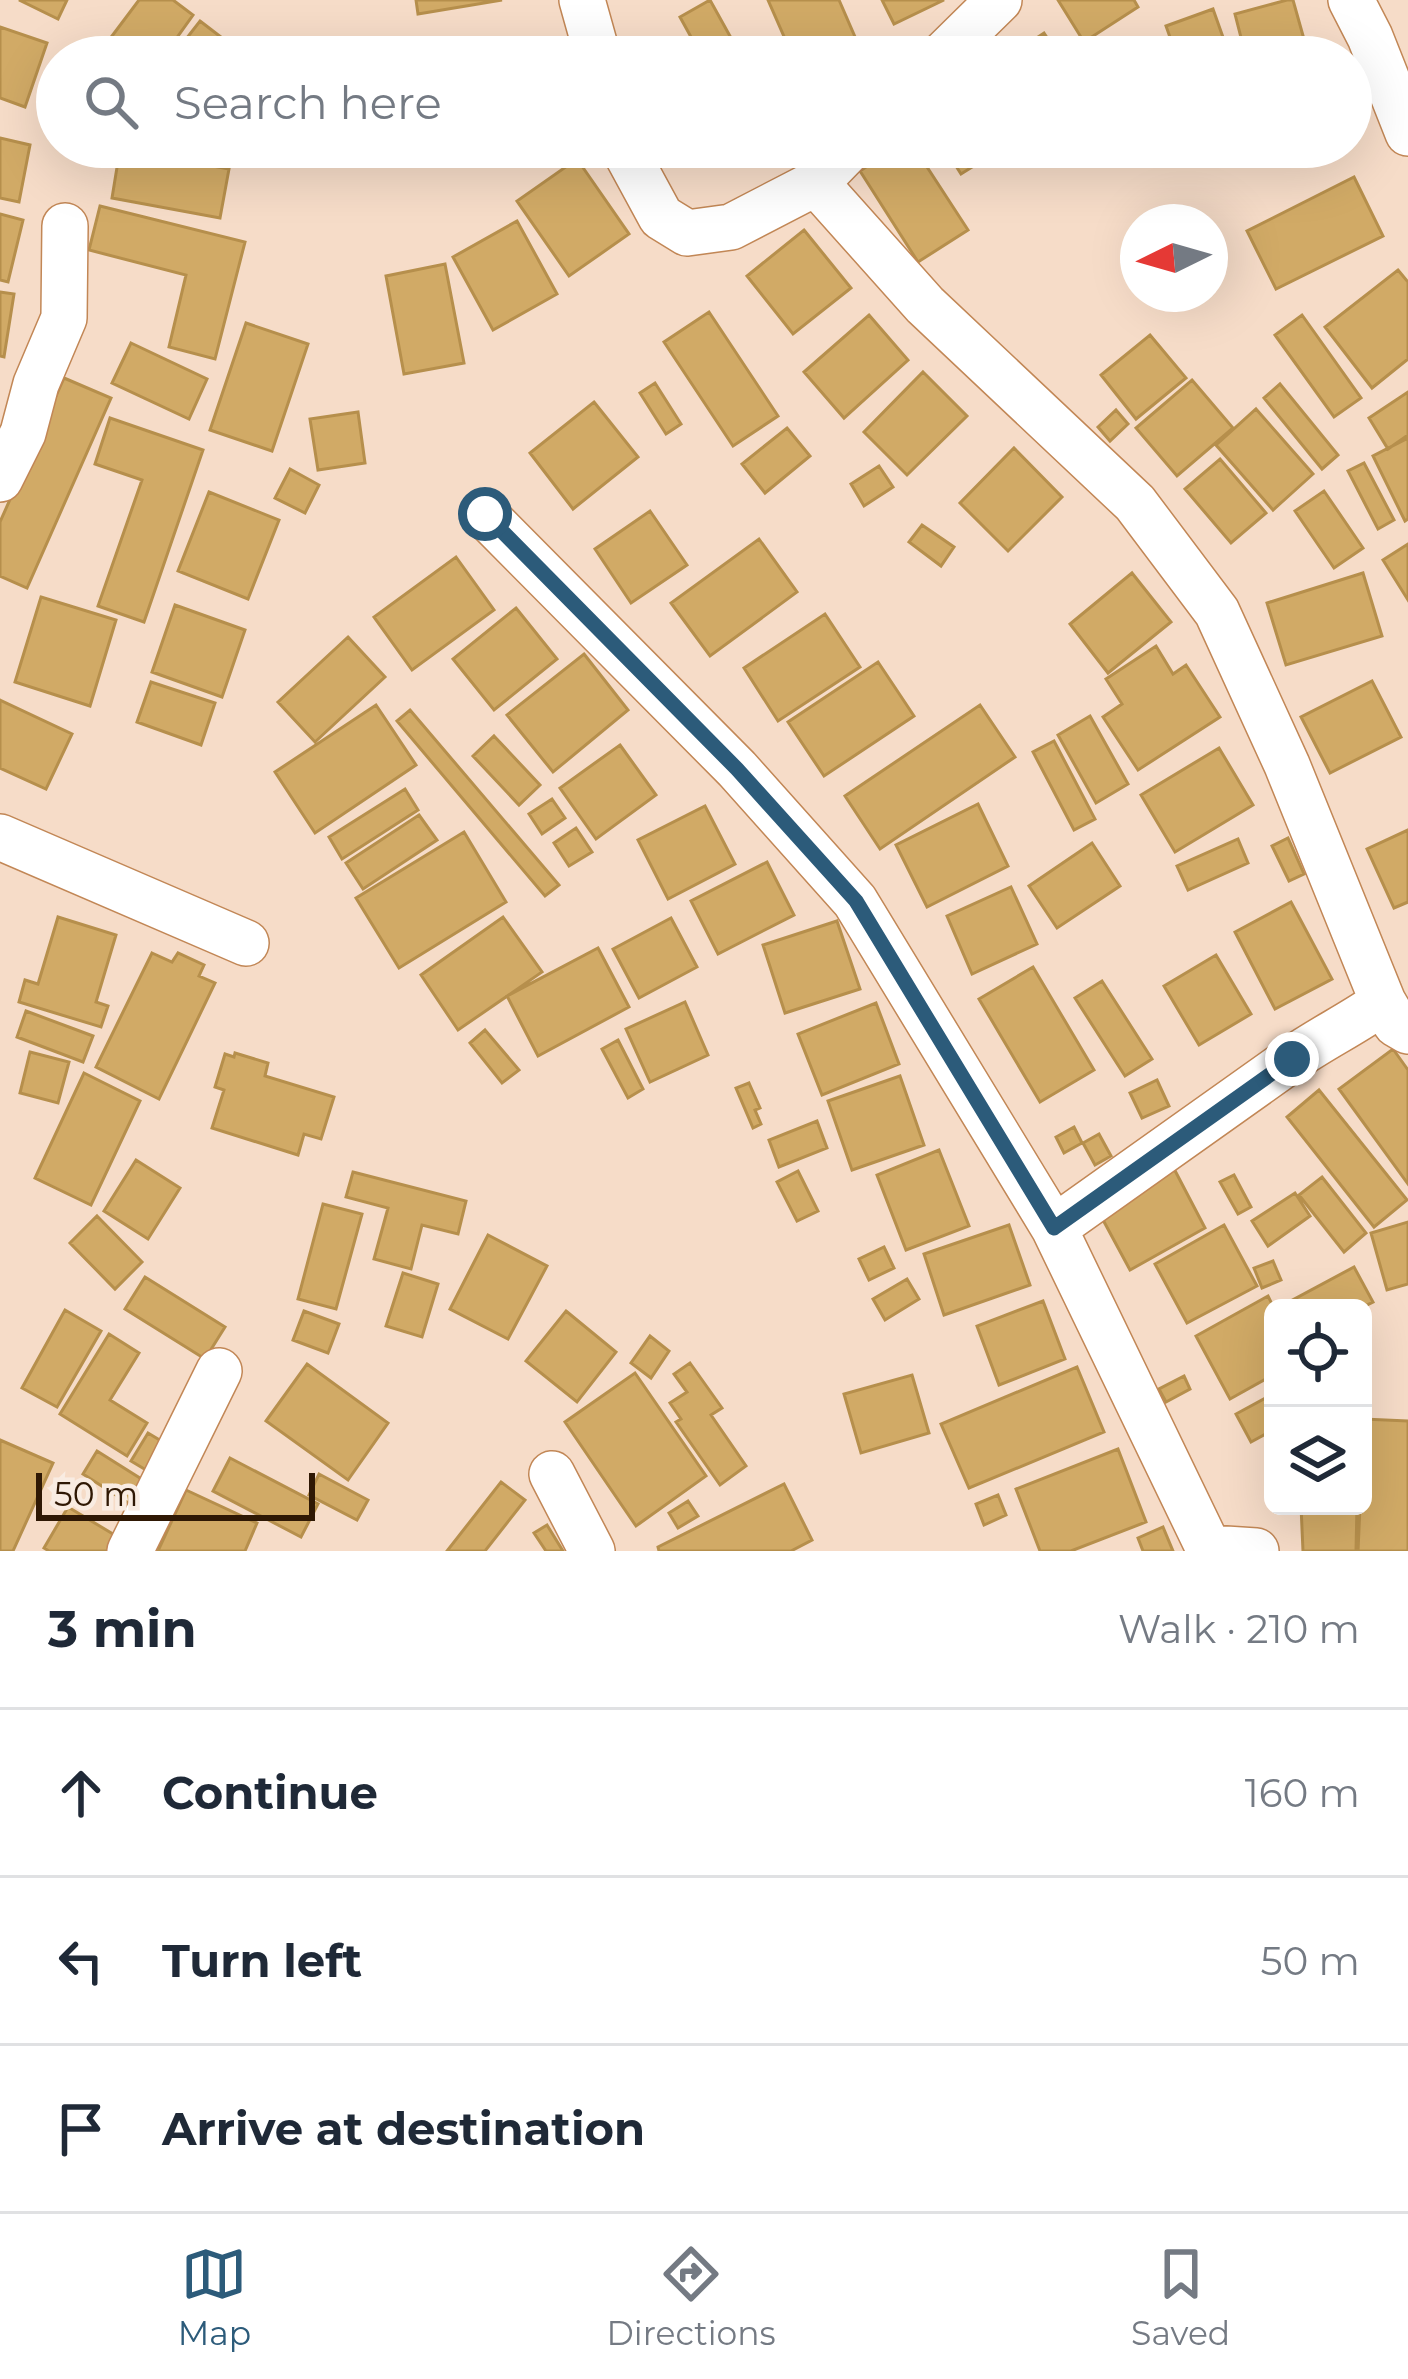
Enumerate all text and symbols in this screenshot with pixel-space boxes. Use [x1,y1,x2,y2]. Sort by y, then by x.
search box [36,36,1372,168]
icon: search [78,69,144,135]
text: Search here [174,75,442,130]
north arrow [1120,204,1228,312]
route start [458,487,512,541]
route end [1265,1032,1319,1086]
map controls [1264,1299,1372,1515]
button: locate [1264,1299,1372,1407]
button: layers [1264,1407,1372,1515]
scale bar [36,1467,315,1520]
text: 50 m [54,1474,138,1514]
text: 3 min [48,1598,197,1660]
text: Walk · 210 m [1118,1605,1360,1653]
icon: ahead [48,1760,114,1826]
text: Continue [162,1765,378,1820]
text: 160 m [1245,1769,1360,1817]
icon: left [48,1928,114,1994]
text: Turn left [162,1933,362,1988]
text: 50 m [1261,1937,1360,1985]
icon: arrive [48,2096,114,2162]
text: Arrive at destination [162,2101,645,2156]
tab: Map [178,2241,251,2353]
tab: Directions [607,2241,776,2353]
tab: Saved [1131,2241,1230,2353]

